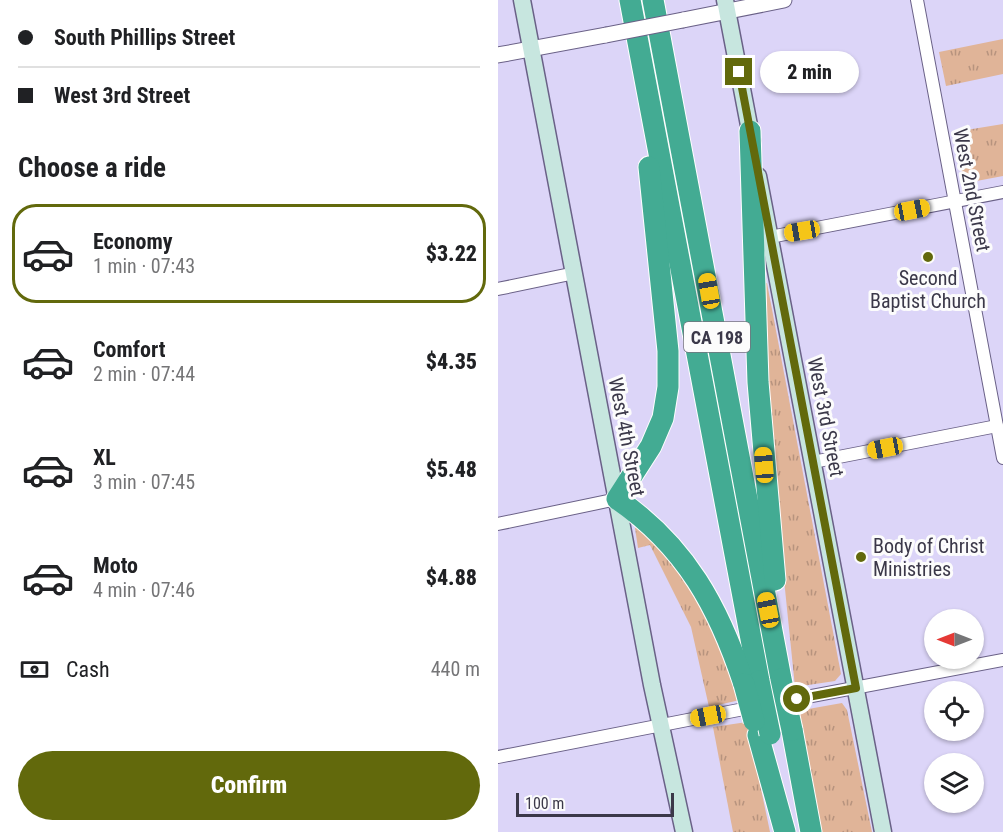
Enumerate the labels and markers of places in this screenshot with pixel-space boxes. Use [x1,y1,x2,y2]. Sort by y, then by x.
marker: Second Baptist Church [921,250,935,264]
place label: Second Baptist Church [870,266,986,313]
place label: Body of Christ Ministries [873,534,985,581]
marker: Body of Christ Ministries [854,550,868,564]

